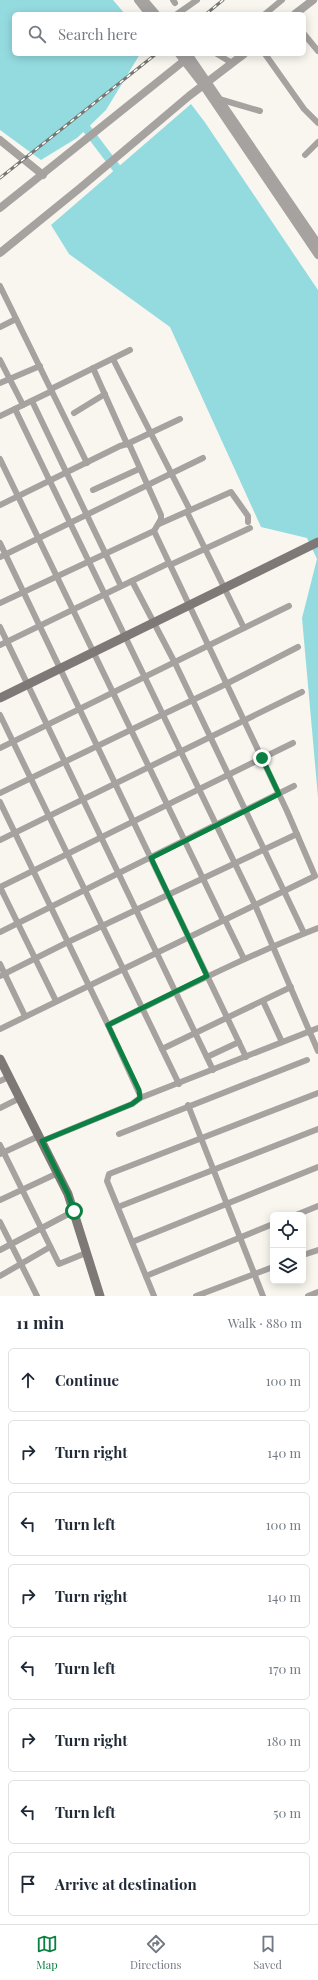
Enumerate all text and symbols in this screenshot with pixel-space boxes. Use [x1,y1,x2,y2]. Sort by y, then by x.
search box [12,12,306,56]
icon: search [26,23,48,45]
text: Search here [58,24,137,44]
route end [253,749,271,767]
route start [65,1202,83,1220]
map controls [270,1212,306,1284]
button: locate [270,1212,306,1248]
button: layers [270,1248,306,1284]
text: 11 min [16,1311,64,1333]
text: Walk · 880 m [228,1314,302,1331]
icon: ahead [17,1369,39,1391]
text: Continue [55,1370,119,1390]
text: 100 m [266,1372,301,1389]
icon: right [17,1441,39,1463]
text: Turn right [55,1442,128,1462]
text: 140 m [267,1444,301,1461]
icon: left [17,1513,39,1535]
text: Turn left [55,1514,116,1534]
text: 100 m [266,1516,301,1533]
icon: right [17,1585,39,1607]
text: Turn right [55,1586,128,1606]
text: 140 m [267,1588,301,1605]
icon: left [17,1657,39,1679]
text: Turn left [55,1658,116,1678]
text: 170 m [268,1660,301,1677]
icon: right [17,1729,39,1751]
text: Turn right [55,1730,128,1750]
text: 180 m [267,1732,301,1749]
icon: left [17,1801,39,1823]
text: Turn left [55,1802,116,1822]
text: 50 m [273,1804,301,1821]
icon: arrive [17,1873,39,1895]
text: Arrive at destination [55,1874,197,1894]
tab: Map [36,1933,58,1972]
tab: Directions [130,1933,181,1972]
tab: Saved [253,1933,282,1972]

